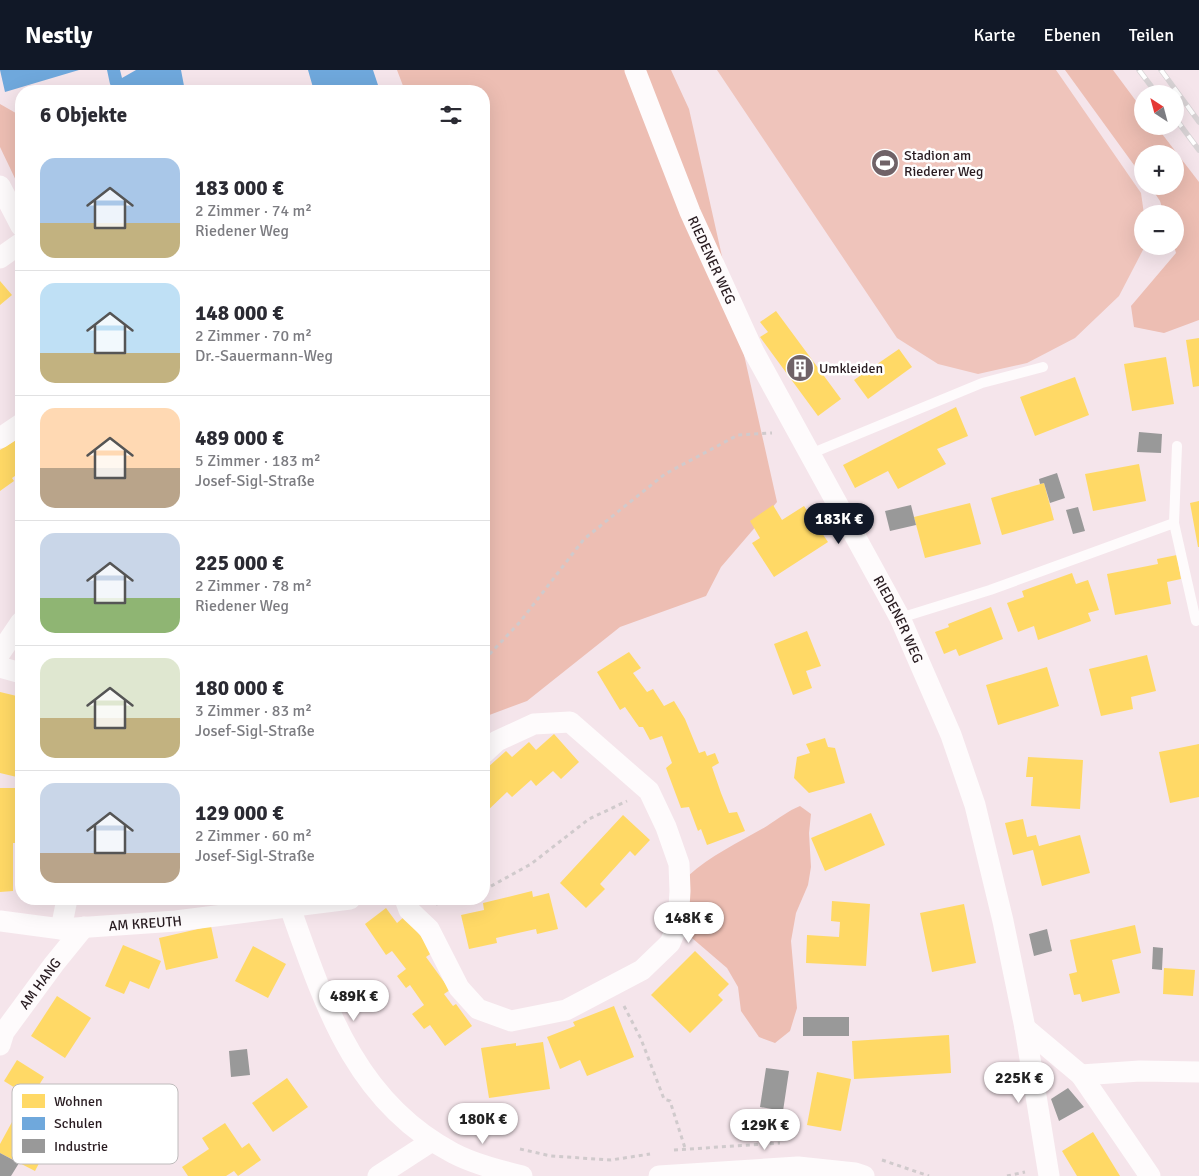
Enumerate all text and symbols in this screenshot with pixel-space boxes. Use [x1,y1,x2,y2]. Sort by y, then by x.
text: Nestly [25,20,92,50]
text: Karte [973,24,1015,46]
text: Ebenen [1043,24,1101,46]
text: Teilen [1129,24,1174,46]
north arrow [1134,85,1184,135]
map controls [1134,85,1184,255]
icon: filters [437,101,465,129]
text: 6 Objekte [40,102,127,128]
button: + [1134,145,1184,195]
place label: Stadion am Riederer Weg [904,147,984,180]
sports icon: Stadion am Riederer Weg [870,148,900,178]
text: 183 000 € [195,175,284,201]
icon: home [80,178,140,238]
text: 2 Zimmer · 74 m² [195,201,312,221]
button: − [1134,205,1184,255]
street label: RIEDENER WEG [684,213,739,307]
text: Riedener Weg [195,221,289,241]
text: 148 000 € [195,300,284,326]
icon: home [80,303,140,363]
text: 2 Zimmer · 70 m² [195,326,312,346]
text: Dr.-Sauermann-Weg [195,346,333,366]
building icon: Umkleiden [785,353,815,383]
place label: Umkleiden [819,360,883,377]
text: 489 000 € [195,425,284,451]
icon: home [80,428,140,488]
text: 5 Zimmer · 183 m² [195,451,321,471]
text: Josef-Sigl-Straße [195,471,315,491]
pin: 183K € [798,502,880,545]
text: 183K € [815,509,863,529]
text: 225 000 € [195,550,284,576]
icon: home [80,553,140,613]
street label: RIEDENER WEG [869,573,926,666]
text: 2 Zimmer · 78 m² [195,576,312,596]
text: Riedener Weg [195,596,289,616]
text: 180 000 € [195,675,284,701]
icon: home [80,678,140,738]
text: 3 Zimmer · 83 m² [195,701,312,721]
text: Josef-Sigl-Straße [195,721,315,741]
text: 129 000 € [195,800,284,826]
icon: home [80,803,140,863]
text: 2 Zimmer · 60 m² [195,826,312,846]
text: Josef-Sigl-Straße [195,846,315,866]
pin: 148K € [648,902,730,944]
text: 148K € [665,908,713,928]
street label: AM KREUTH [108,912,183,935]
street label: AM HANG [16,954,65,1013]
pin: 489K € [313,980,395,1022]
text: 489K € [330,986,378,1006]
pin: 225K € [978,1062,1060,1104]
text: 225K € [995,1068,1043,1088]
legend [12,1084,178,1164]
text: Wohnen [54,1093,103,1110]
pin: 180K € [442,1102,524,1145]
pin: 129K € [724,1108,806,1151]
text: 180K € [459,1109,507,1129]
text: Schulen [54,1115,102,1132]
text: 129K € [741,1115,789,1135]
text: Industrie [54,1138,108,1155]

